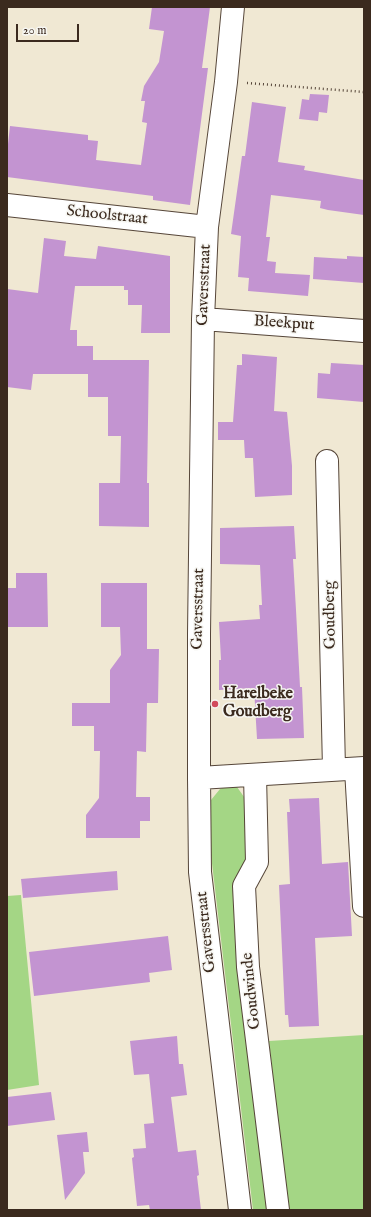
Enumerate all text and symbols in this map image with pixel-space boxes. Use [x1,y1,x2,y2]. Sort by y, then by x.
scale bar [18,16,81,42]
text: 20 m [23,23,46,38]
street label: Schoolstraat [66,202,148,230]
street label: Gaversstraat [194,244,216,326]
street label: Bleekput [253,312,315,336]
street label: Gaversstraat [189,568,209,650]
street label: Goudberg [321,581,341,649]
place label: Harelbeke Goudberg [223,685,293,723]
marker: Harelbeke Goudberg [210,699,220,709]
street label: Gaversstraat [193,890,221,974]
street label: Goudwinde [238,952,266,1030]

